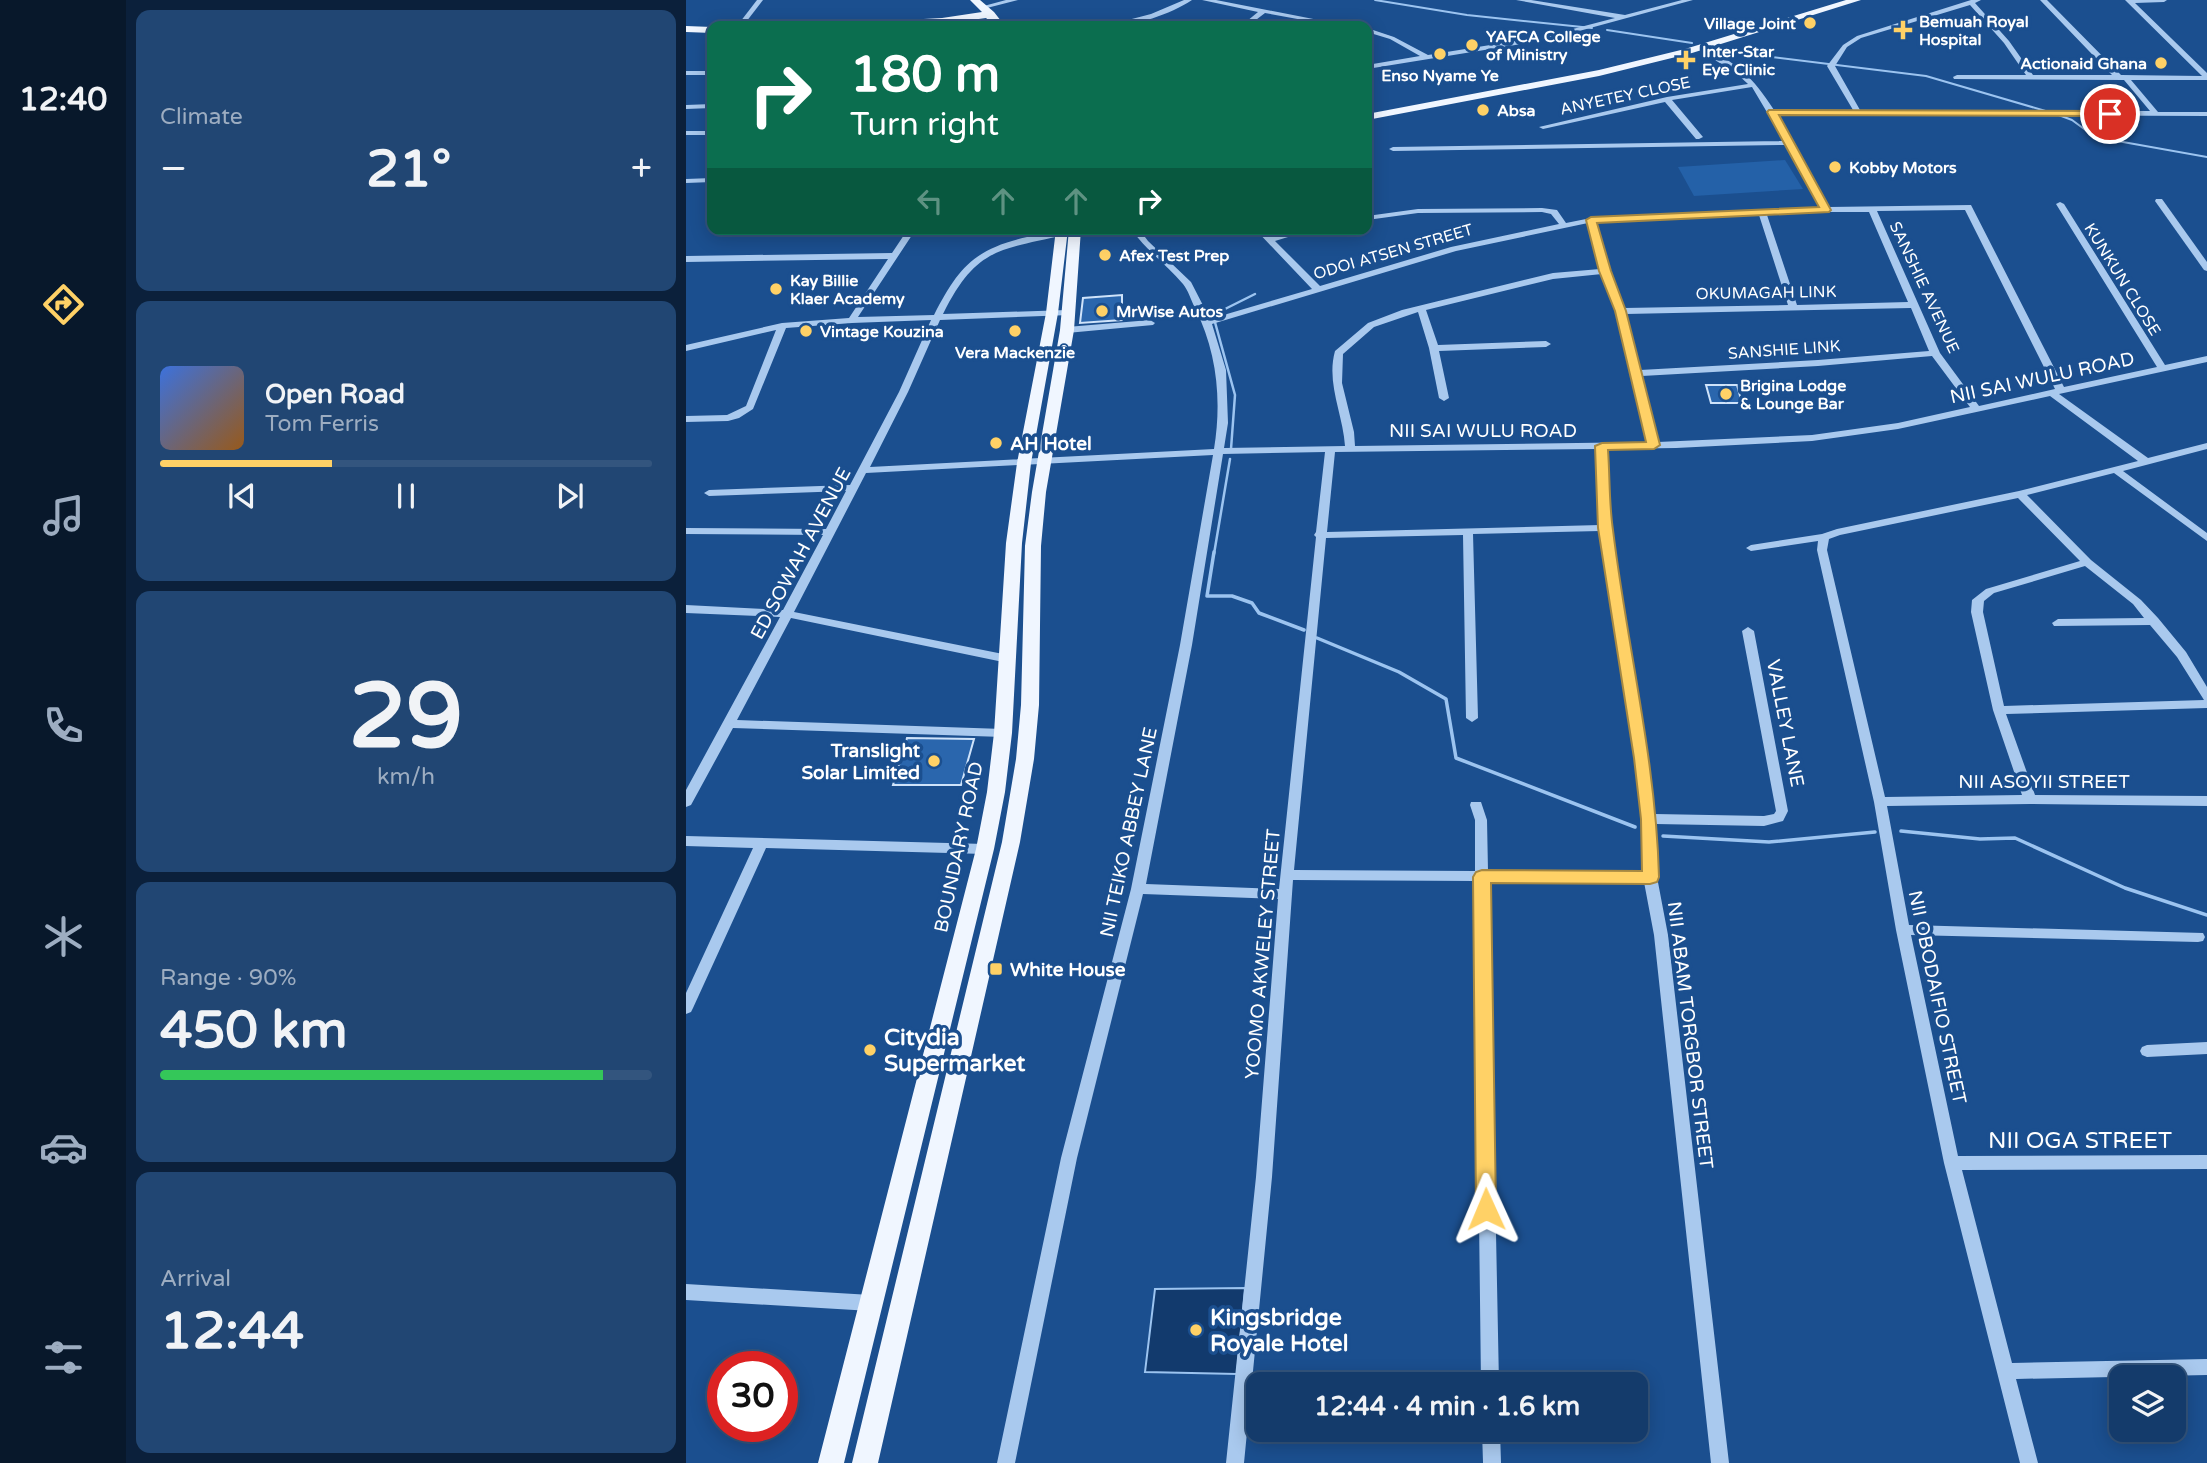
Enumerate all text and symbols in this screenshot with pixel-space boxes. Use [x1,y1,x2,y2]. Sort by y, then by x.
place label: Bemuah Royal Hospital [1919,12,2029,50]
place label: Village Joint [1704,14,1797,34]
marker: Village Joint [1802,15,1818,31]
marker: Bemuah Royal Hospital [1893,20,1913,40]
place label: YAFCA College of Ministry [1486,27,1601,65]
marker: YAFCA College of Ministry [1464,37,1480,53]
place label: Inter-Star Eye Clinic [1702,42,1775,80]
text: 180 m [850,46,1000,105]
marker: Enso Nyame Ye [1432,46,1448,62]
icon: right [735,49,826,140]
marker: Inter-Star Eye Clinic [1676,50,1696,70]
place label: Actionaid Ghana [2020,54,2147,74]
marker: Actionaid Ghana [2153,55,2169,71]
place label: Enso Nyame Ye [1381,66,1499,86]
street label: ANYETEY CLOSE [1558,72,1692,120]
text: 12:40 [19,81,107,119]
pin [2080,84,2140,144]
icon: arrive [2091,95,2129,133]
place label: Absa [1497,101,1536,121]
marker: Absa [1475,102,1491,118]
text: Climate [160,103,243,131]
text: Turn right [850,106,999,144]
text: 21° [366,138,451,201]
text: − [160,146,187,192]
text: + [631,146,652,192]
place label: Kobby Motors [1849,158,1957,178]
marker: Kobby Motors [1827,159,1843,175]
icon: left [911,182,949,220]
icon: ahead [984,182,1022,220]
icon: ahead [1057,182,1095,220]
icon: right [1130,182,1168,220]
street label: SANSHIE AVENUE [1885,218,1963,357]
street label: ODOI ATSEN STREET [1311,220,1476,284]
street label: KUNKUN CLOSE [2080,220,2165,340]
place label: Afex Test Prep [1119,246,1229,266]
marker: Afex Test Prep [1097,247,1113,263]
place label: Kay Billie Klaer Academy [790,271,905,309]
icon: directions [39,280,88,329]
marker: Kay Billie Klaer Academy [768,281,784,297]
street label: OKUMAGAH LINK [1696,282,1837,304]
place label: MrWise Autos [1116,302,1224,322]
marker: MrWise Autos [1094,303,1110,319]
place label: Vintage Kouzina [820,322,944,342]
marker: Vintage Kouzina [798,323,814,339]
marker: Vera Mackenzie [1007,323,1023,339]
street label: SANSHIE LINK [1727,336,1841,364]
place label: Vera Mackenzie [955,343,1075,363]
street label: NII SAI WULU ROAD [1948,348,2136,408]
place label: Brigina Lodge & Lounge Bar [1740,376,1846,414]
text: Open Road [265,379,405,410]
marker: Brigina Lodge & Lounge Bar [1718,386,1734,402]
text: Tom Ferris [265,410,379,438]
street label: NII SAI WULU ROAD [1389,420,1577,442]
place label: AH Hotel [1010,433,1092,455]
marker: AH Hotel [988,435,1004,451]
street label: ED SOWAH AVENUE [746,464,856,643]
icon: previous [223,477,261,515]
icon: pause [387,477,425,515]
icon: next [551,477,589,515]
icon: music [39,491,88,540]
street label: VALLEY LANE [1762,657,1808,789]
text: 29 [349,662,463,772]
icon: phone [39,701,88,750]
street label: NII TEIKO ABBEY LANE [1096,725,1162,939]
place label: Translight Solar Limited [801,740,921,784]
marker: Translight Solar Limited [926,753,942,769]
street label: BOUNDARY ROAD [930,760,988,935]
text: km/h [377,763,435,791]
street label: NII ASOYII STREET [1958,771,2130,793]
street label: YOOMO AKWELEY STREET [1241,827,1285,1080]
street label: NII OBODAIFIO STREET [1904,888,1971,1106]
street label: NII ABAM TORGBOR STREET [1663,900,1717,1171]
icon: climate [39,912,88,961]
place label: White House [1010,959,1126,981]
marker: White House [988,961,1004,977]
text: Range · 90% [160,964,296,992]
text: 450 km [160,999,348,1062]
place label: Citydia Supermarket [884,1024,1026,1078]
marker: Citydia Supermarket [862,1042,878,1058]
icon: car [39,1123,88,1172]
street label: NII OGA STREET [1988,1127,2172,1155]
position arrow [1449,1172,1523,1246]
text: Arrival [160,1265,231,1293]
text: 12:44 [160,1300,304,1363]
place label: Kingsbridge Royale Hotel [1210,1304,1348,1358]
marker: Kingsbridge Royale Hotel [1188,1322,1204,1338]
icon: filters [39,1333,88,1382]
speed limit sign: 30 [707,1351,798,1442]
map controls [2109,1365,2186,1442]
button: layers [2109,1365,2186,1442]
text: 12:44 · 4 min · 1.6 km [1314,1391,1580,1422]

